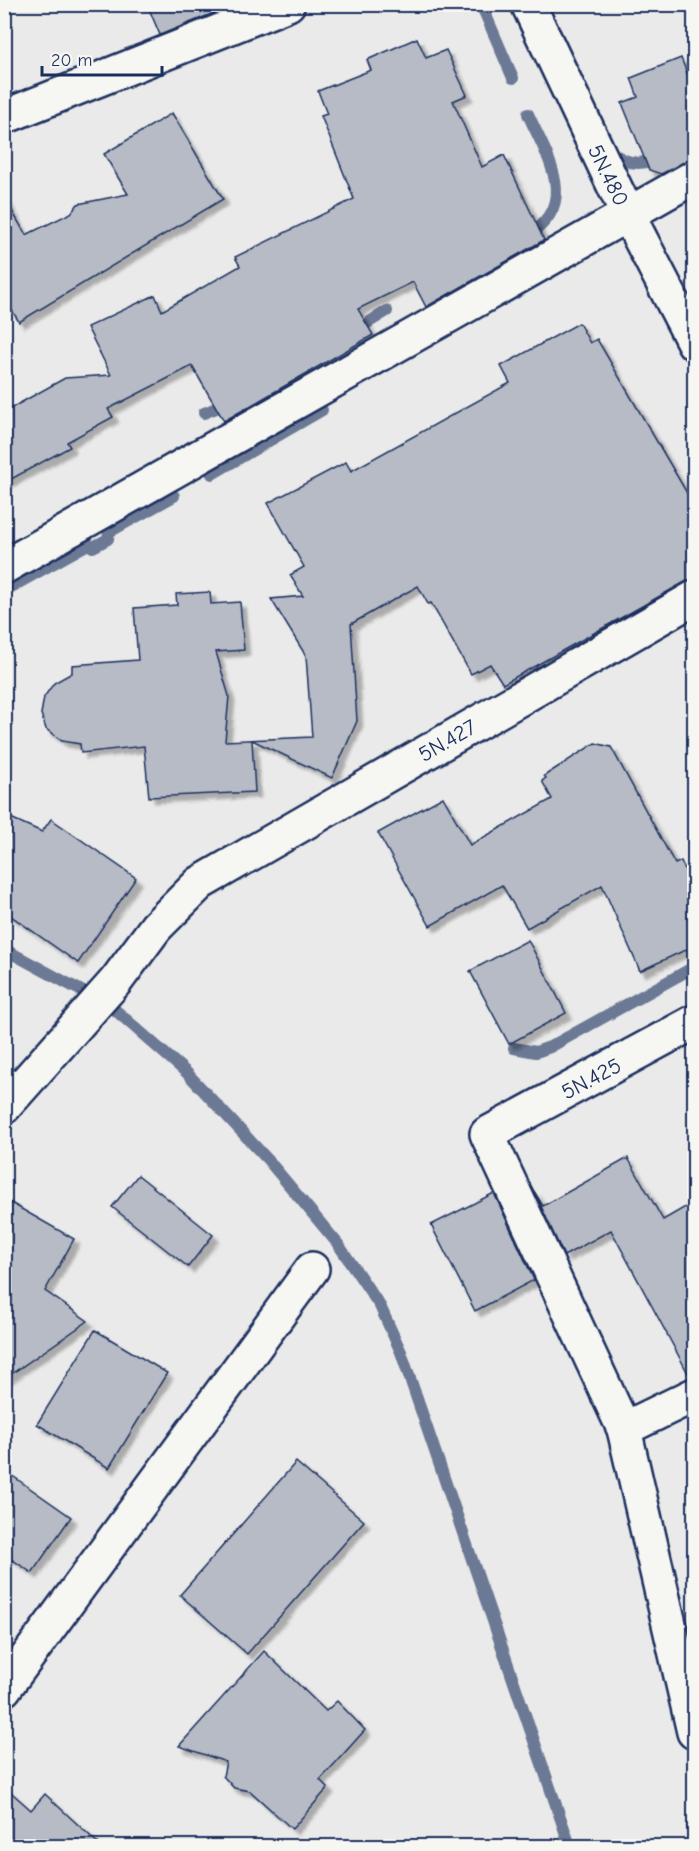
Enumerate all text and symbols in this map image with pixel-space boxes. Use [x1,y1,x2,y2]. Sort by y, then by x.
scale bar [42,39,162,77]
text: 20 m [51,50,92,71]
street label: 5N.480 [582,140,634,210]
street label: 5N.427 [414,714,481,768]
street label: 5N.425 [557,1052,626,1105]

